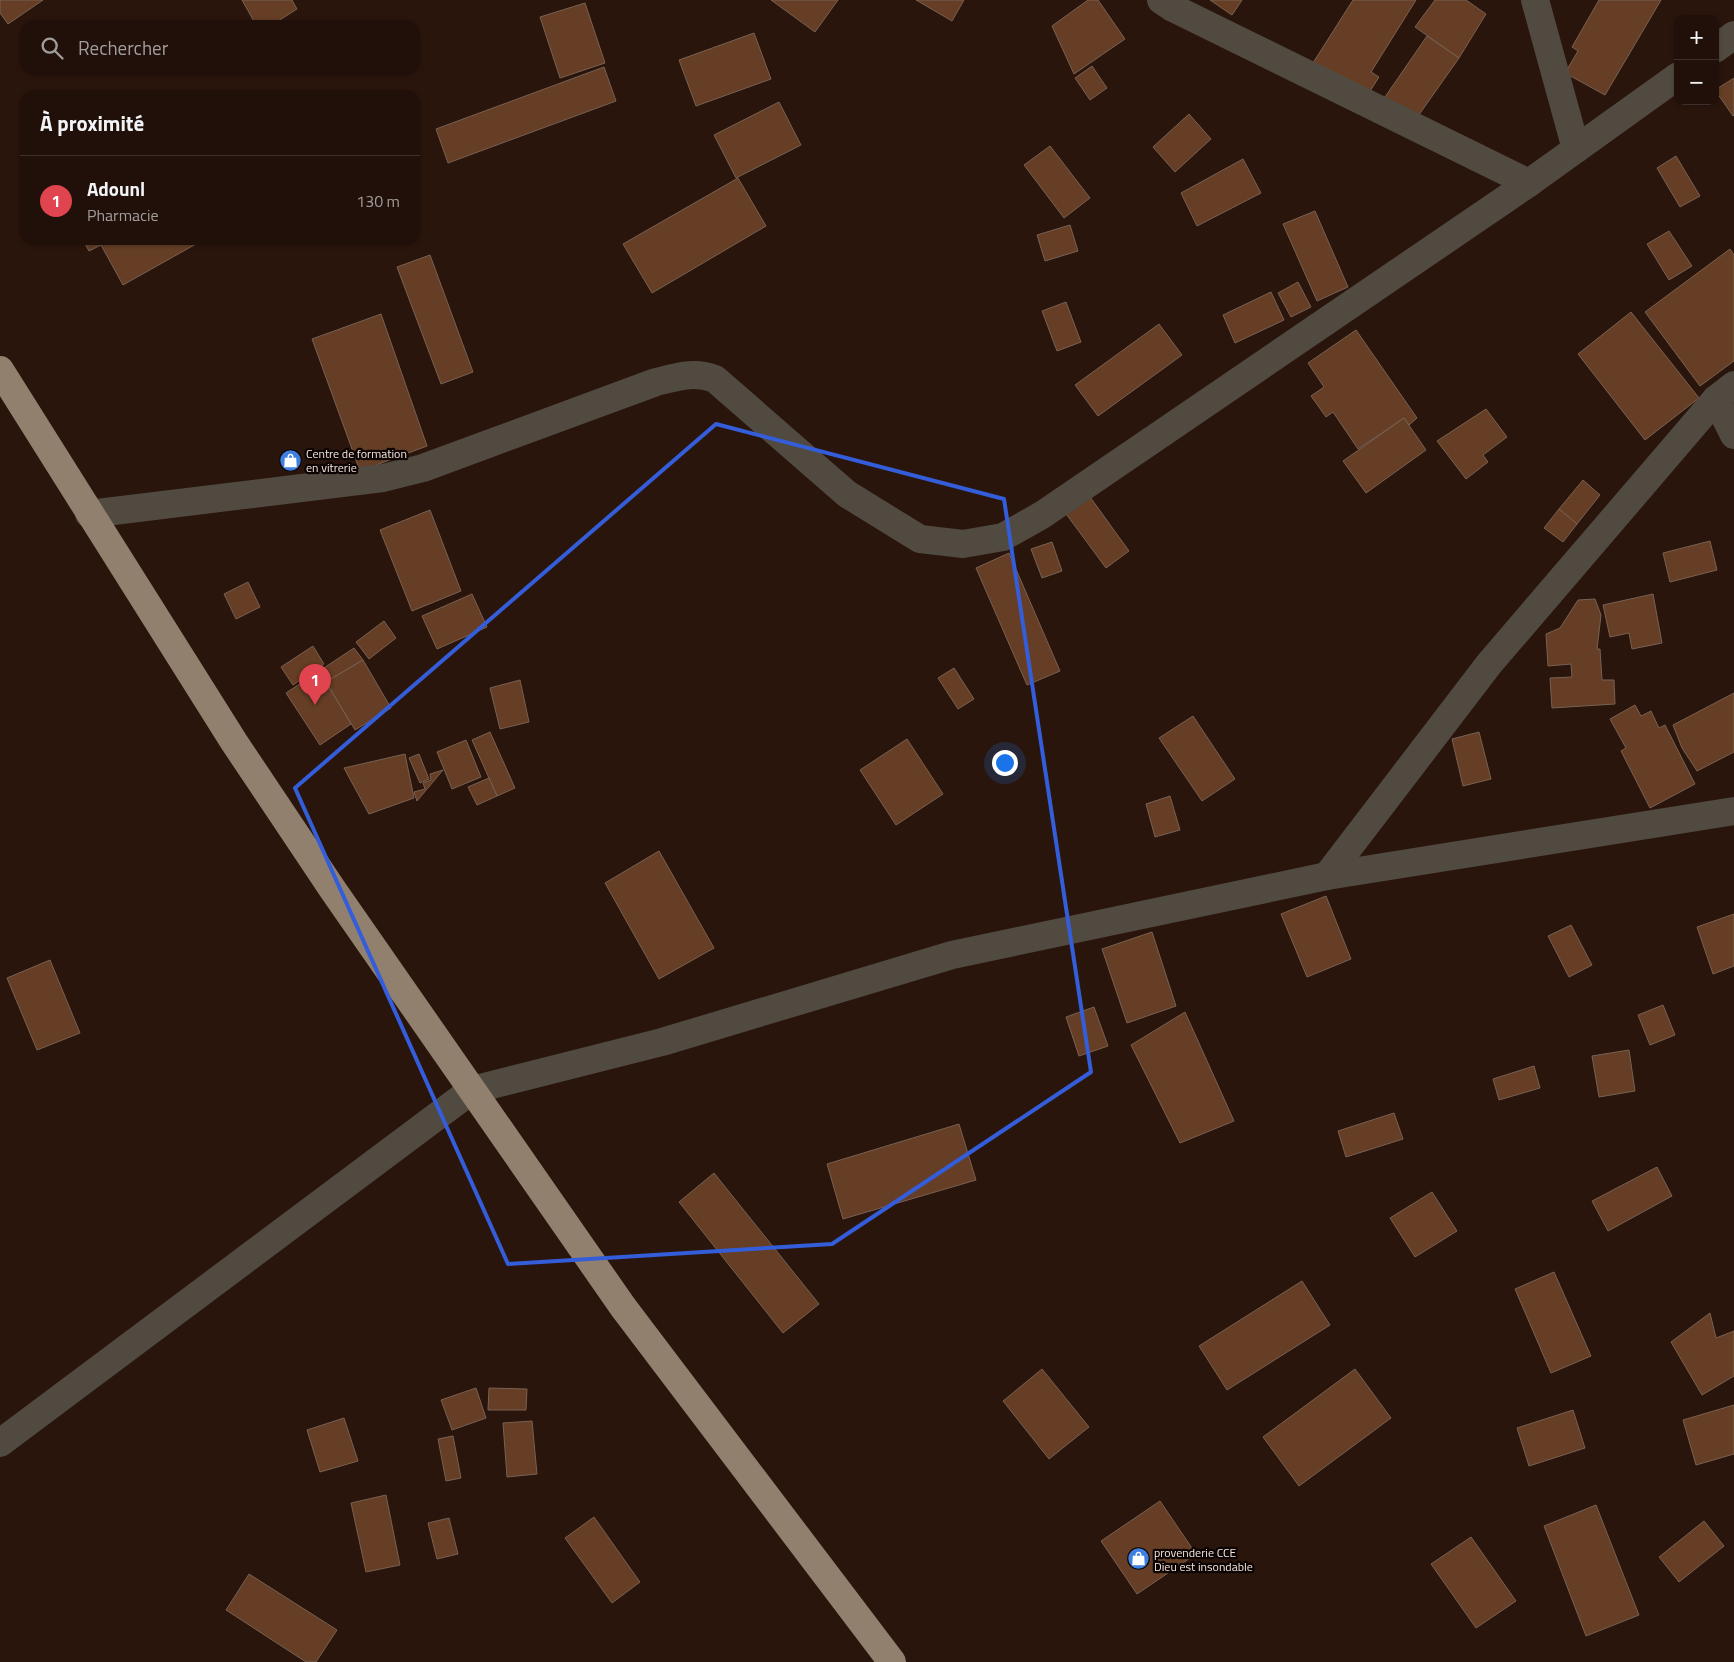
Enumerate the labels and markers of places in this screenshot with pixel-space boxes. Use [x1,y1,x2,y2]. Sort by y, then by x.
place label: Centre de formation en vitrerie [306,444,407,477]
shop icon: Centre de formation en vitrerie [278,448,302,472]
pin: 1 [299,664,331,705]
place label: provenderie CCE Dieu est insondable [1154,1543,1253,1576]
shop icon: provenderie CCE Dieu est insondable [1126,1547,1150,1571]

